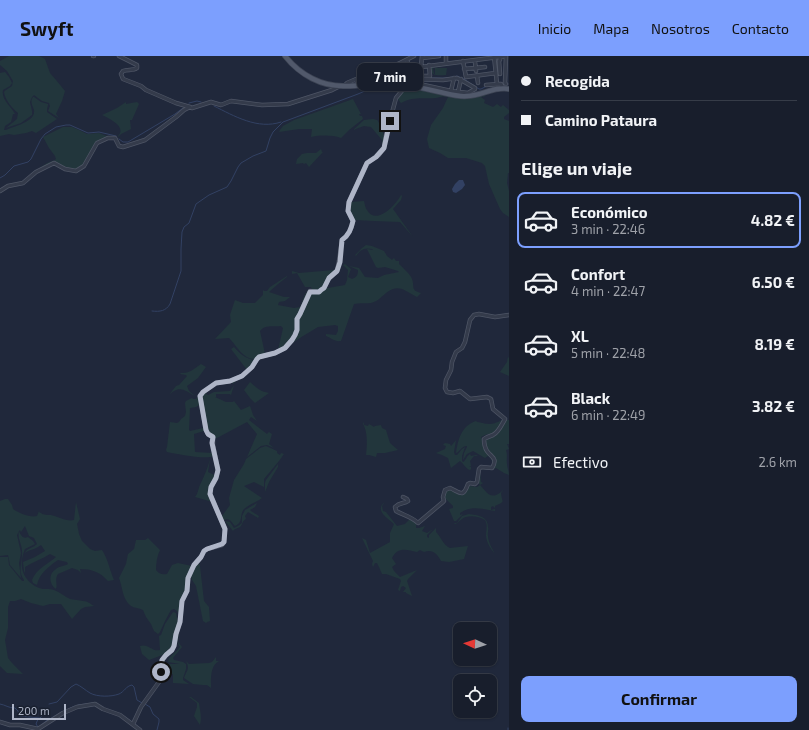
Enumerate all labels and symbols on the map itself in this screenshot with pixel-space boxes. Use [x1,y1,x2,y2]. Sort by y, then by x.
callout: 7 min [357,63,423,91]
route end [381,112,399,130]
north arrow [453,622,497,666]
route start [152,663,170,681]
scale bar [12,702,66,721]

